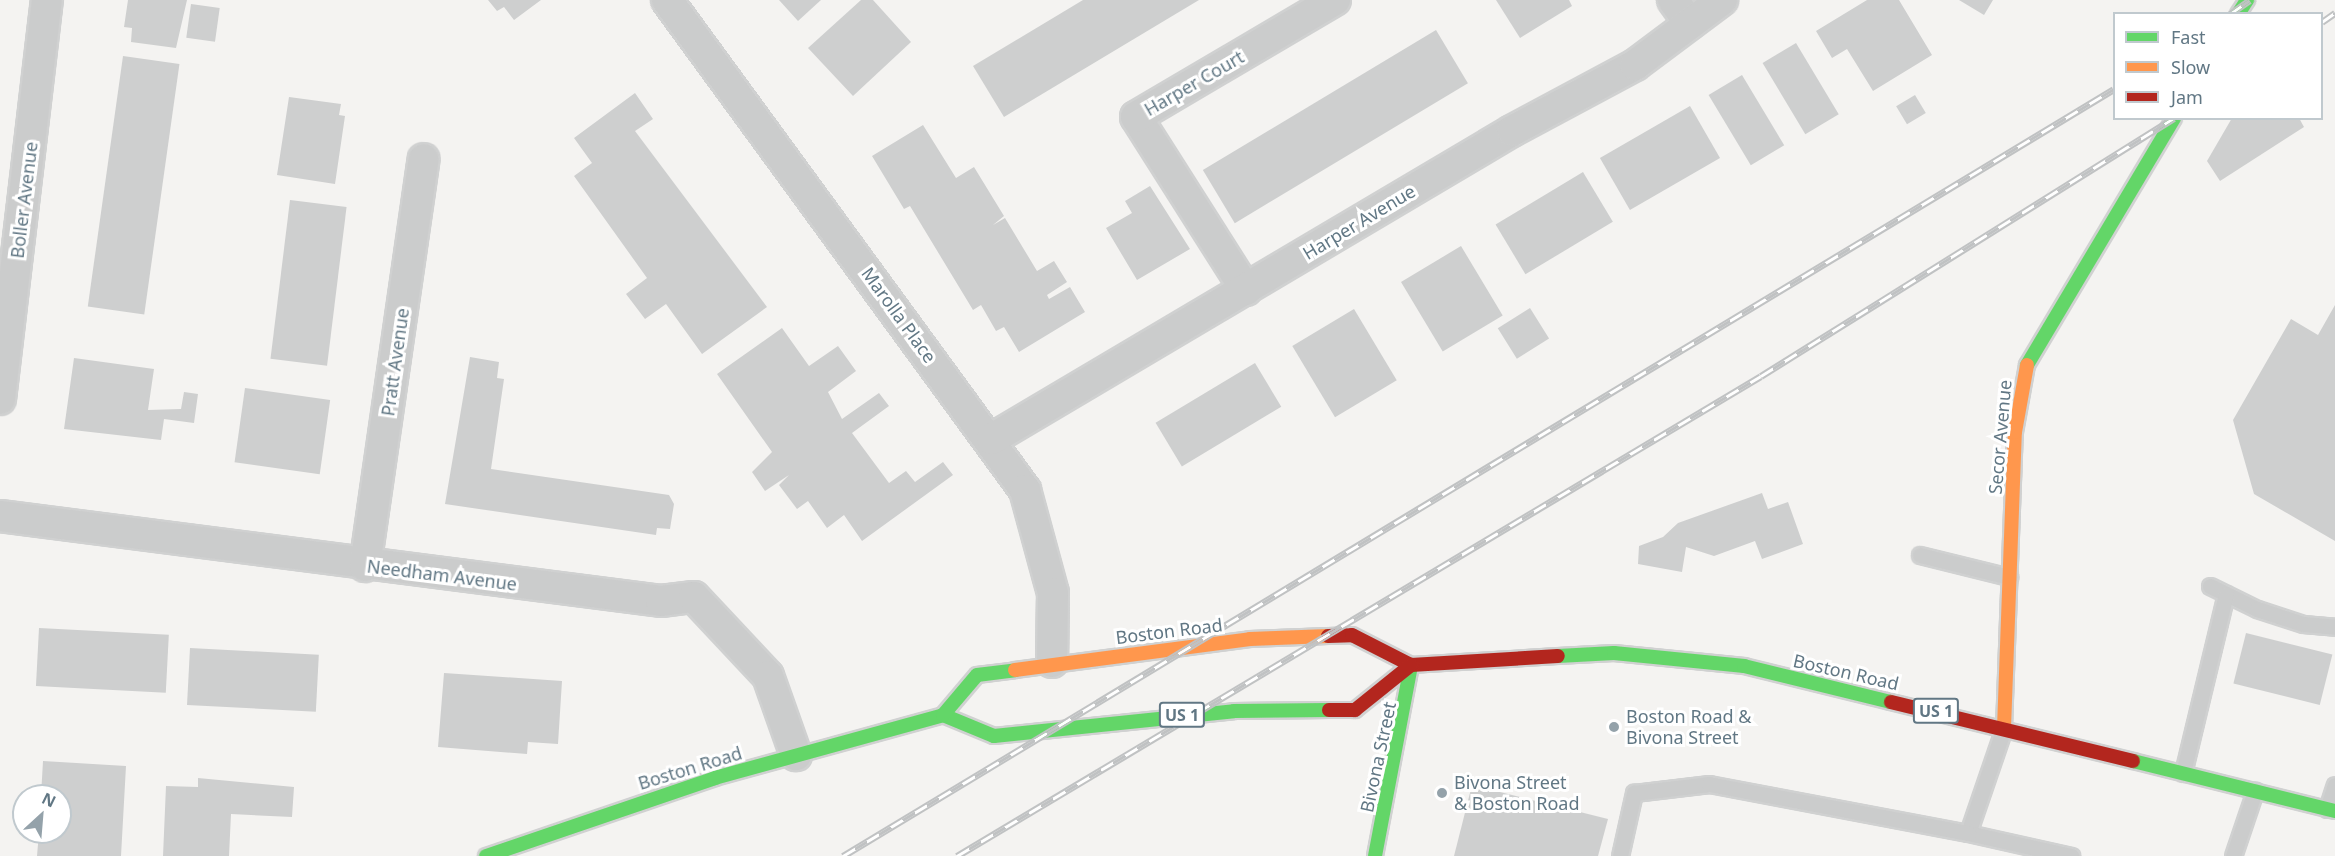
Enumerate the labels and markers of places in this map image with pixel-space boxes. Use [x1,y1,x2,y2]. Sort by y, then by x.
place label: Boston Road & Bivona Street [1626,706,1752,748]
marker: Boston Road & Bivona Street [1607,720,1621,734]
place label: Bivona Street & Boston Road [1454,772,1580,814]
marker: Bivona Street & Boston Road [1435,786,1449,800]

